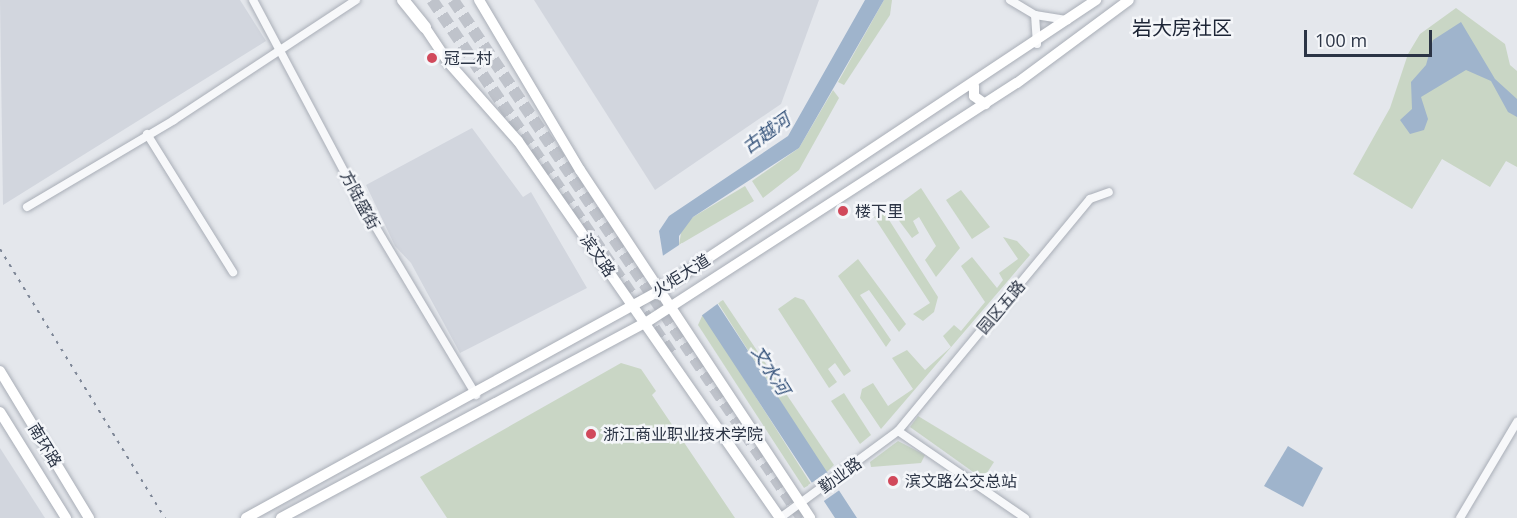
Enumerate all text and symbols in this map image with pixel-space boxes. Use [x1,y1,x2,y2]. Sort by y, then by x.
district label: 岩大房社区 [1132,15,1232,39]
scale bar [1307,18,1434,56]
text: 100 m [1315,28,1367,52]
place label: 冠二村 [444,48,492,68]
marker: 冠二村 [425,51,439,65]
water label: 古越河 [738,108,794,158]
street label: 方陆盛街 [337,167,383,233]
place label: 楼下里 [855,201,903,221]
marker: 楼下里 [836,204,850,218]
street label: 滨文路 [576,230,620,280]
street label: 火炬大道 [649,250,713,300]
street label: 园区五路 [973,276,1029,338]
water label: 文水河 [748,341,794,399]
street label: 南环路 [24,419,66,471]
place label: 浙江商业职业技术学院 [603,424,763,444]
marker: 浙江商业职业技术学院 [584,427,598,441]
street label: 勤业路 [815,453,865,497]
place label: 滨文路公交总站 [905,471,1017,491]
marker: 滨文路公交总站 [886,474,900,488]

